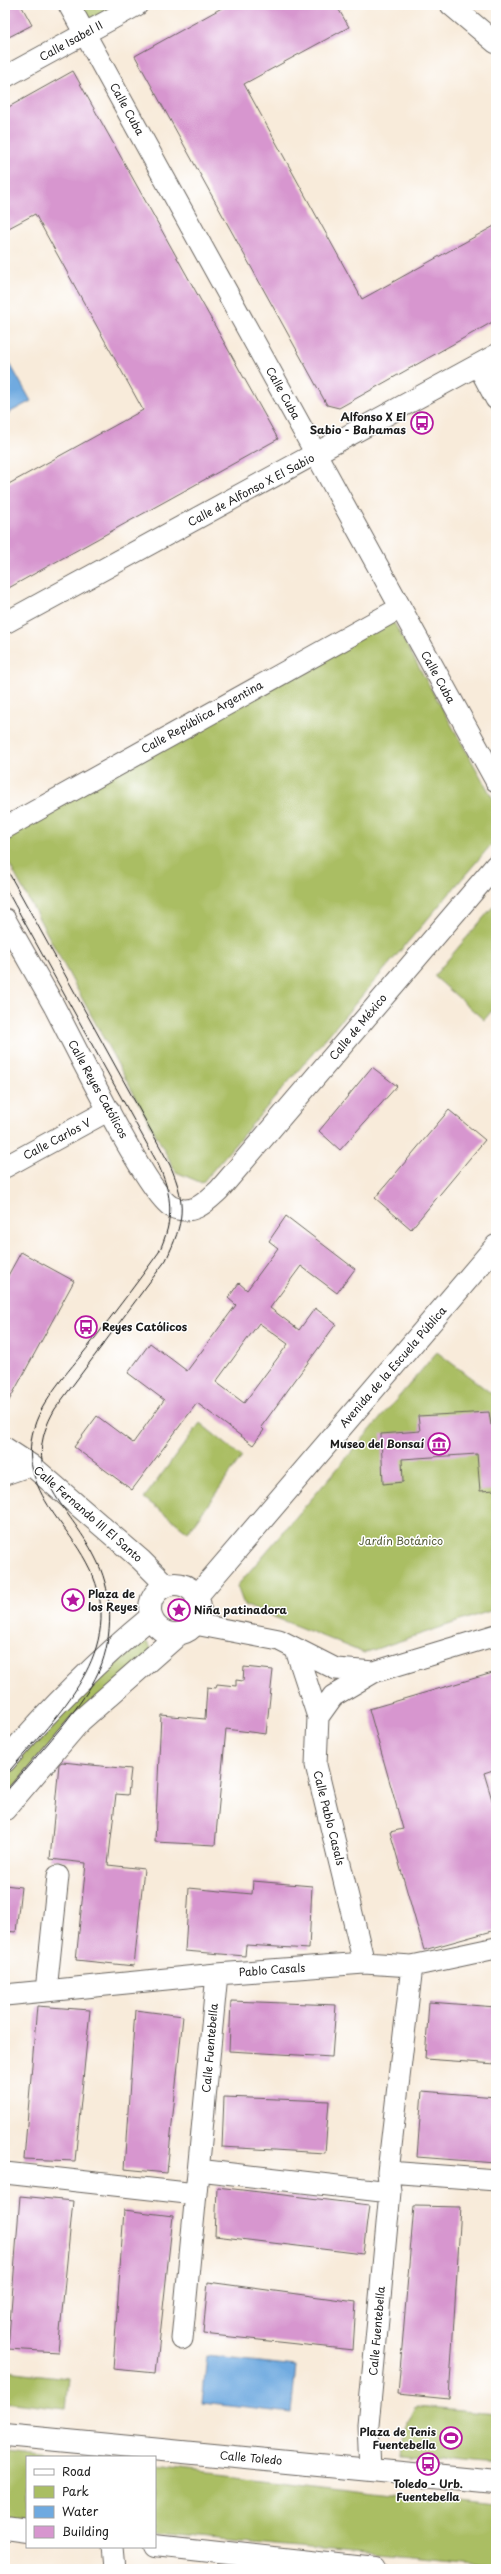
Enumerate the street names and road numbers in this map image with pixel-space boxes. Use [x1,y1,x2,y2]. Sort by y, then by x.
street label: Calle Isabel II [36,16,106,65]
street label: Calle Cuba [106,79,149,138]
street label: Calle Cuba [262,363,305,422]
street label: Calle de Alfonso X El Sabio [184,449,317,530]
street label: Calle Cuba [417,647,460,706]
street label: Calle República Argentina [138,676,266,757]
street label: Calle de México [325,990,390,1064]
street label: Calle Reyes Católicos [64,1036,133,1141]
street label: Calle Carlos V [20,1113,94,1164]
street label: Avenida de la Escuela Pública [335,1302,450,1431]
street label: Calle Fernando III El Santo [30,1462,146,1566]
street label: Calle Pablo Casals [309,1769,349,1867]
street label: Pablo Casals [238,1959,306,1980]
street label: Calle Fuentebella [197,2002,222,2093]
street label: Calle Fuentebella [364,2285,389,2376]
street label: Calle Toledo [219,2446,283,2469]

